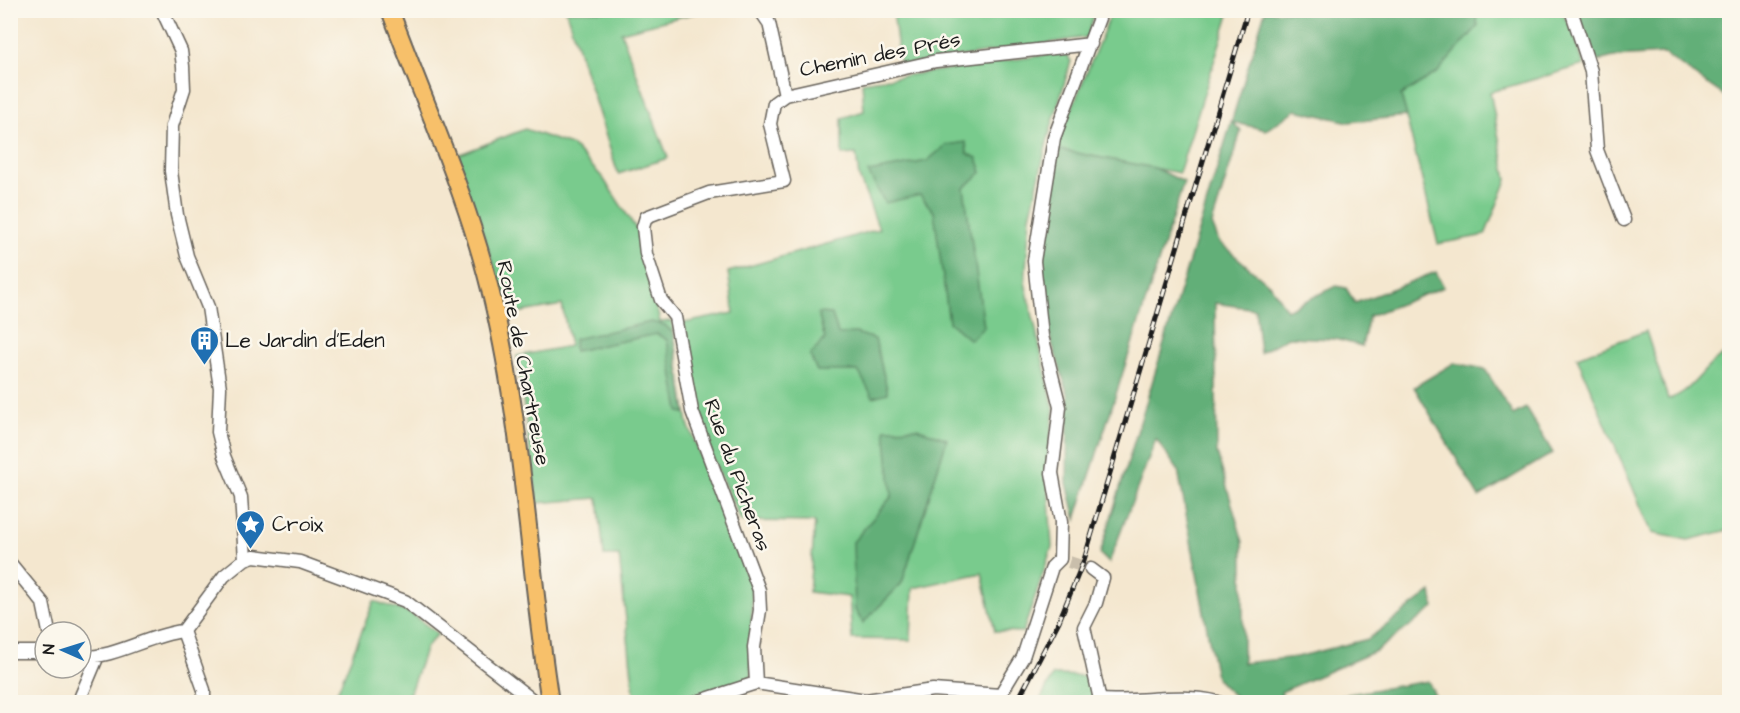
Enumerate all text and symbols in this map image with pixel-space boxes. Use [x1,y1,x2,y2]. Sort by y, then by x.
street label: Chemin des Prés [797,25,963,84]
street label: Route de Chartreuse [489,258,558,468]
building icon: Le Jardin d'Eden [188,324,220,366]
place label: Le Jardin d'Eden [225,326,385,355]
street label: Rue du Picheras [697,395,778,555]
place icon: Croix [235,508,267,550]
place label: Croix [272,510,323,539]
north arrow [33,620,93,680]
text: N [38,644,60,655]

